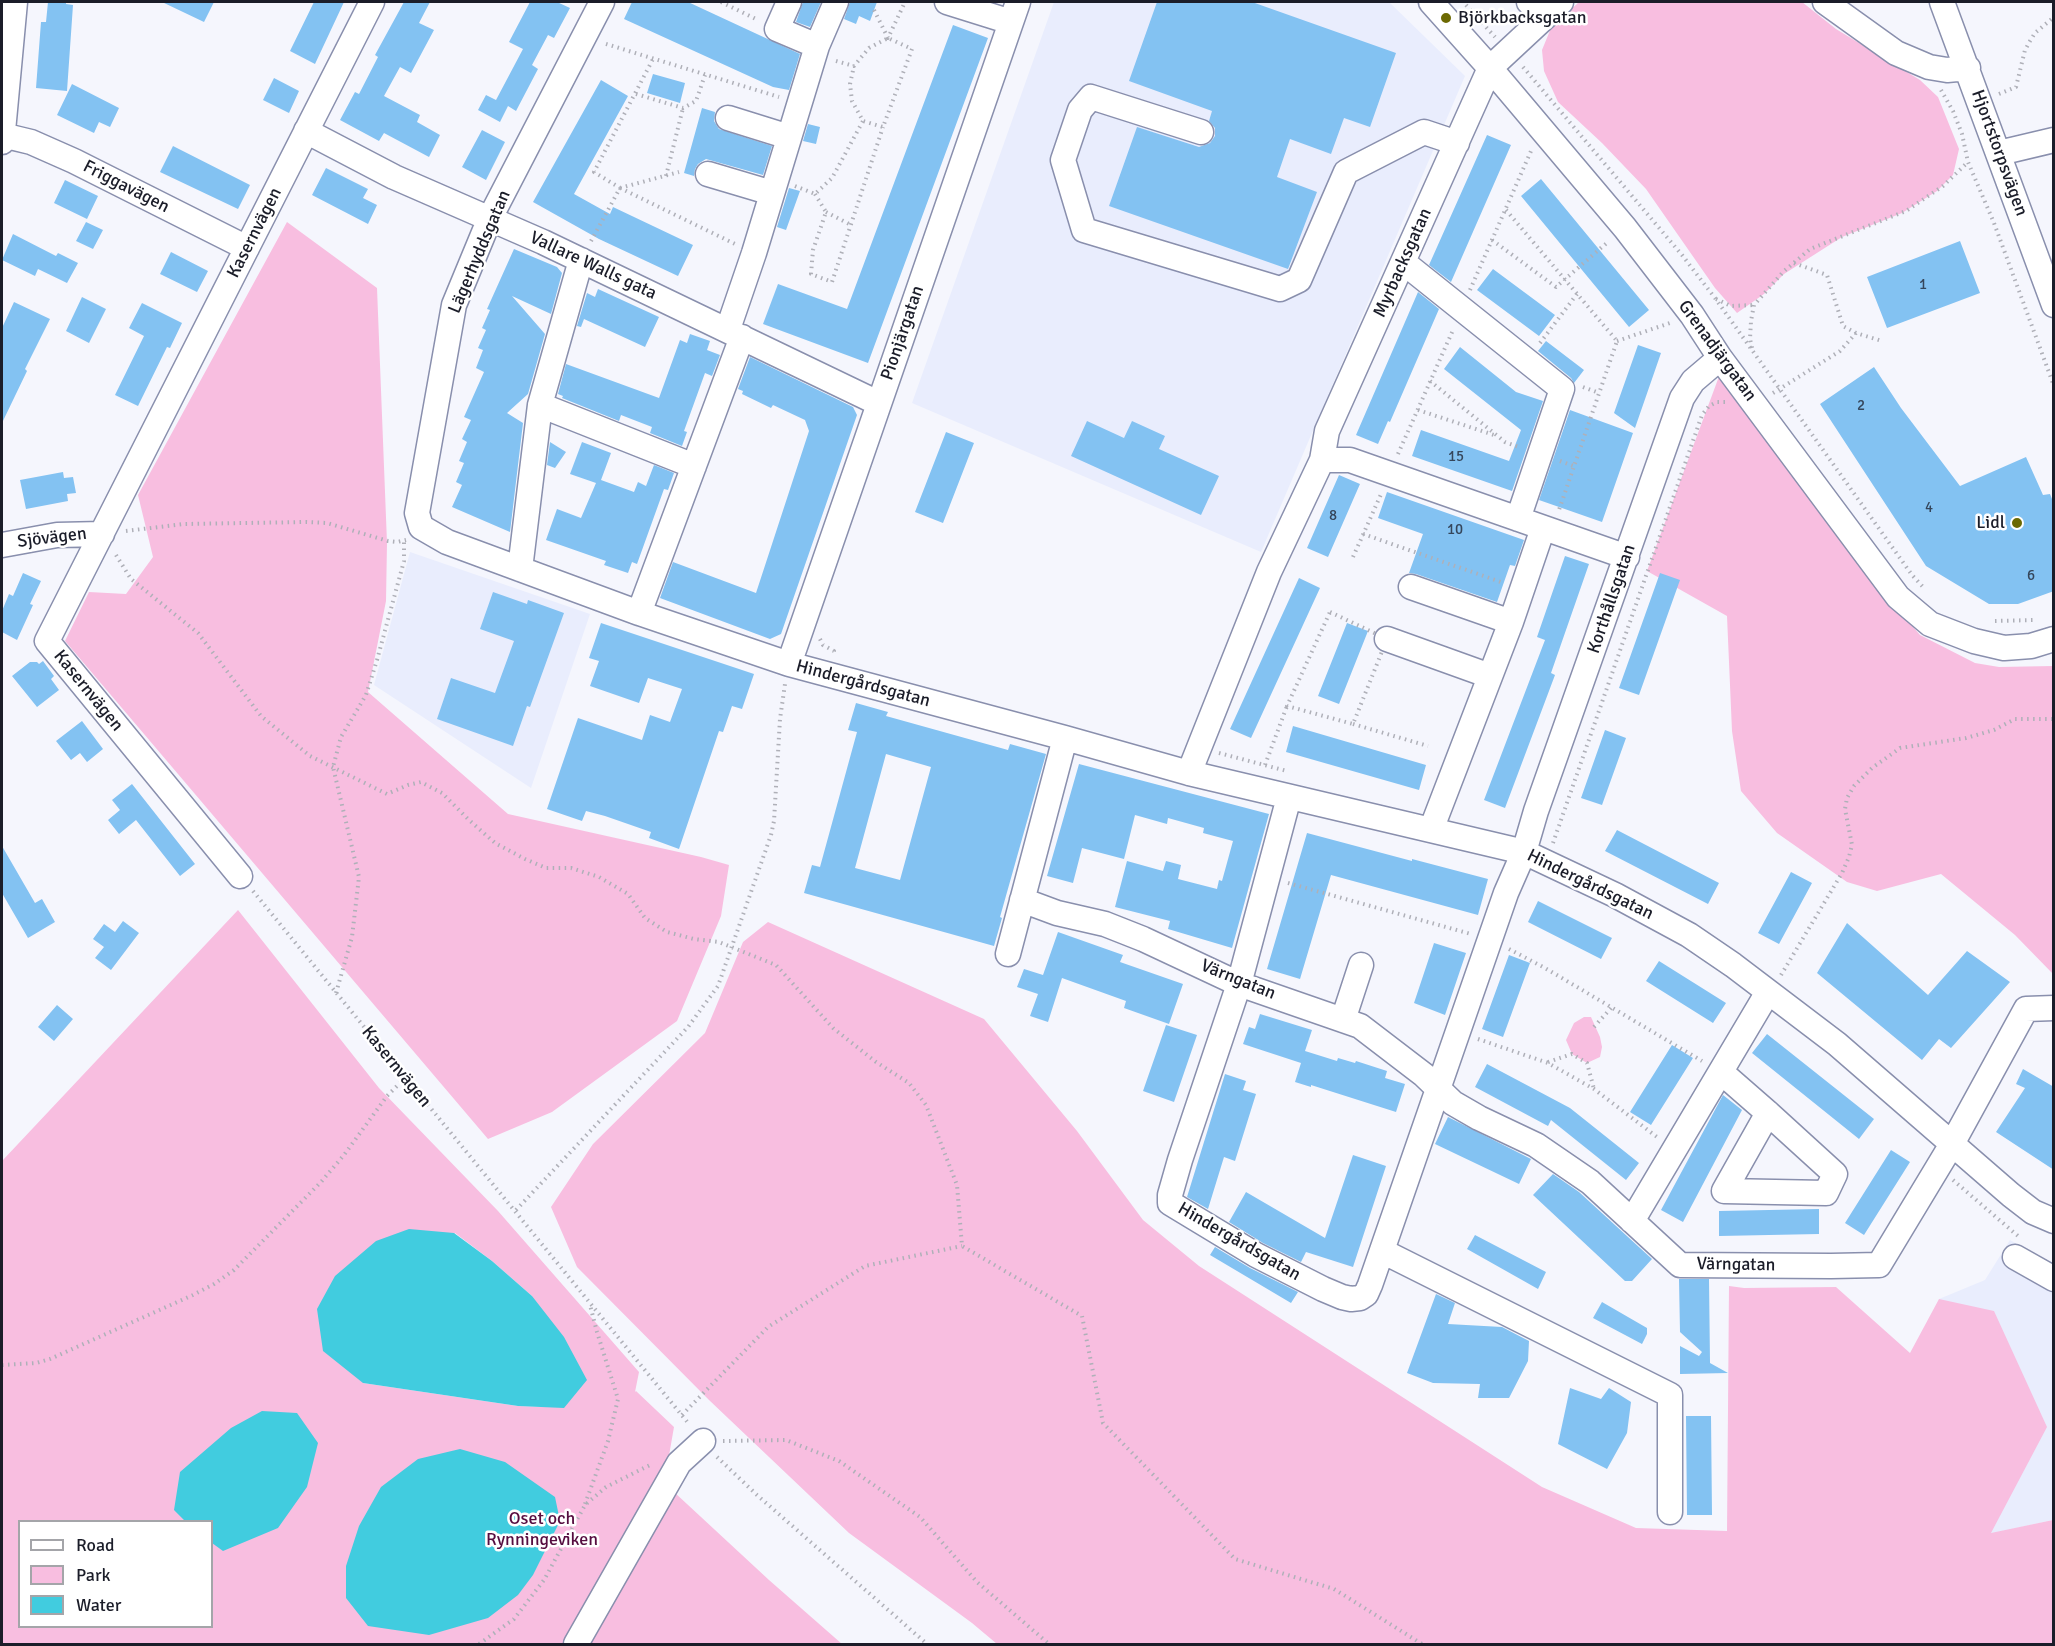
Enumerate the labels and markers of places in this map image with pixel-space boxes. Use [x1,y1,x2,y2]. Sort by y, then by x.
place label: Björkbacksgatan [1458,7,1587,29]
marker: Björkbacksgatan [1439,11,1453,25]
place label: Lidl [1976,512,2005,534]
marker: Lidl [2010,516,2024,530]

